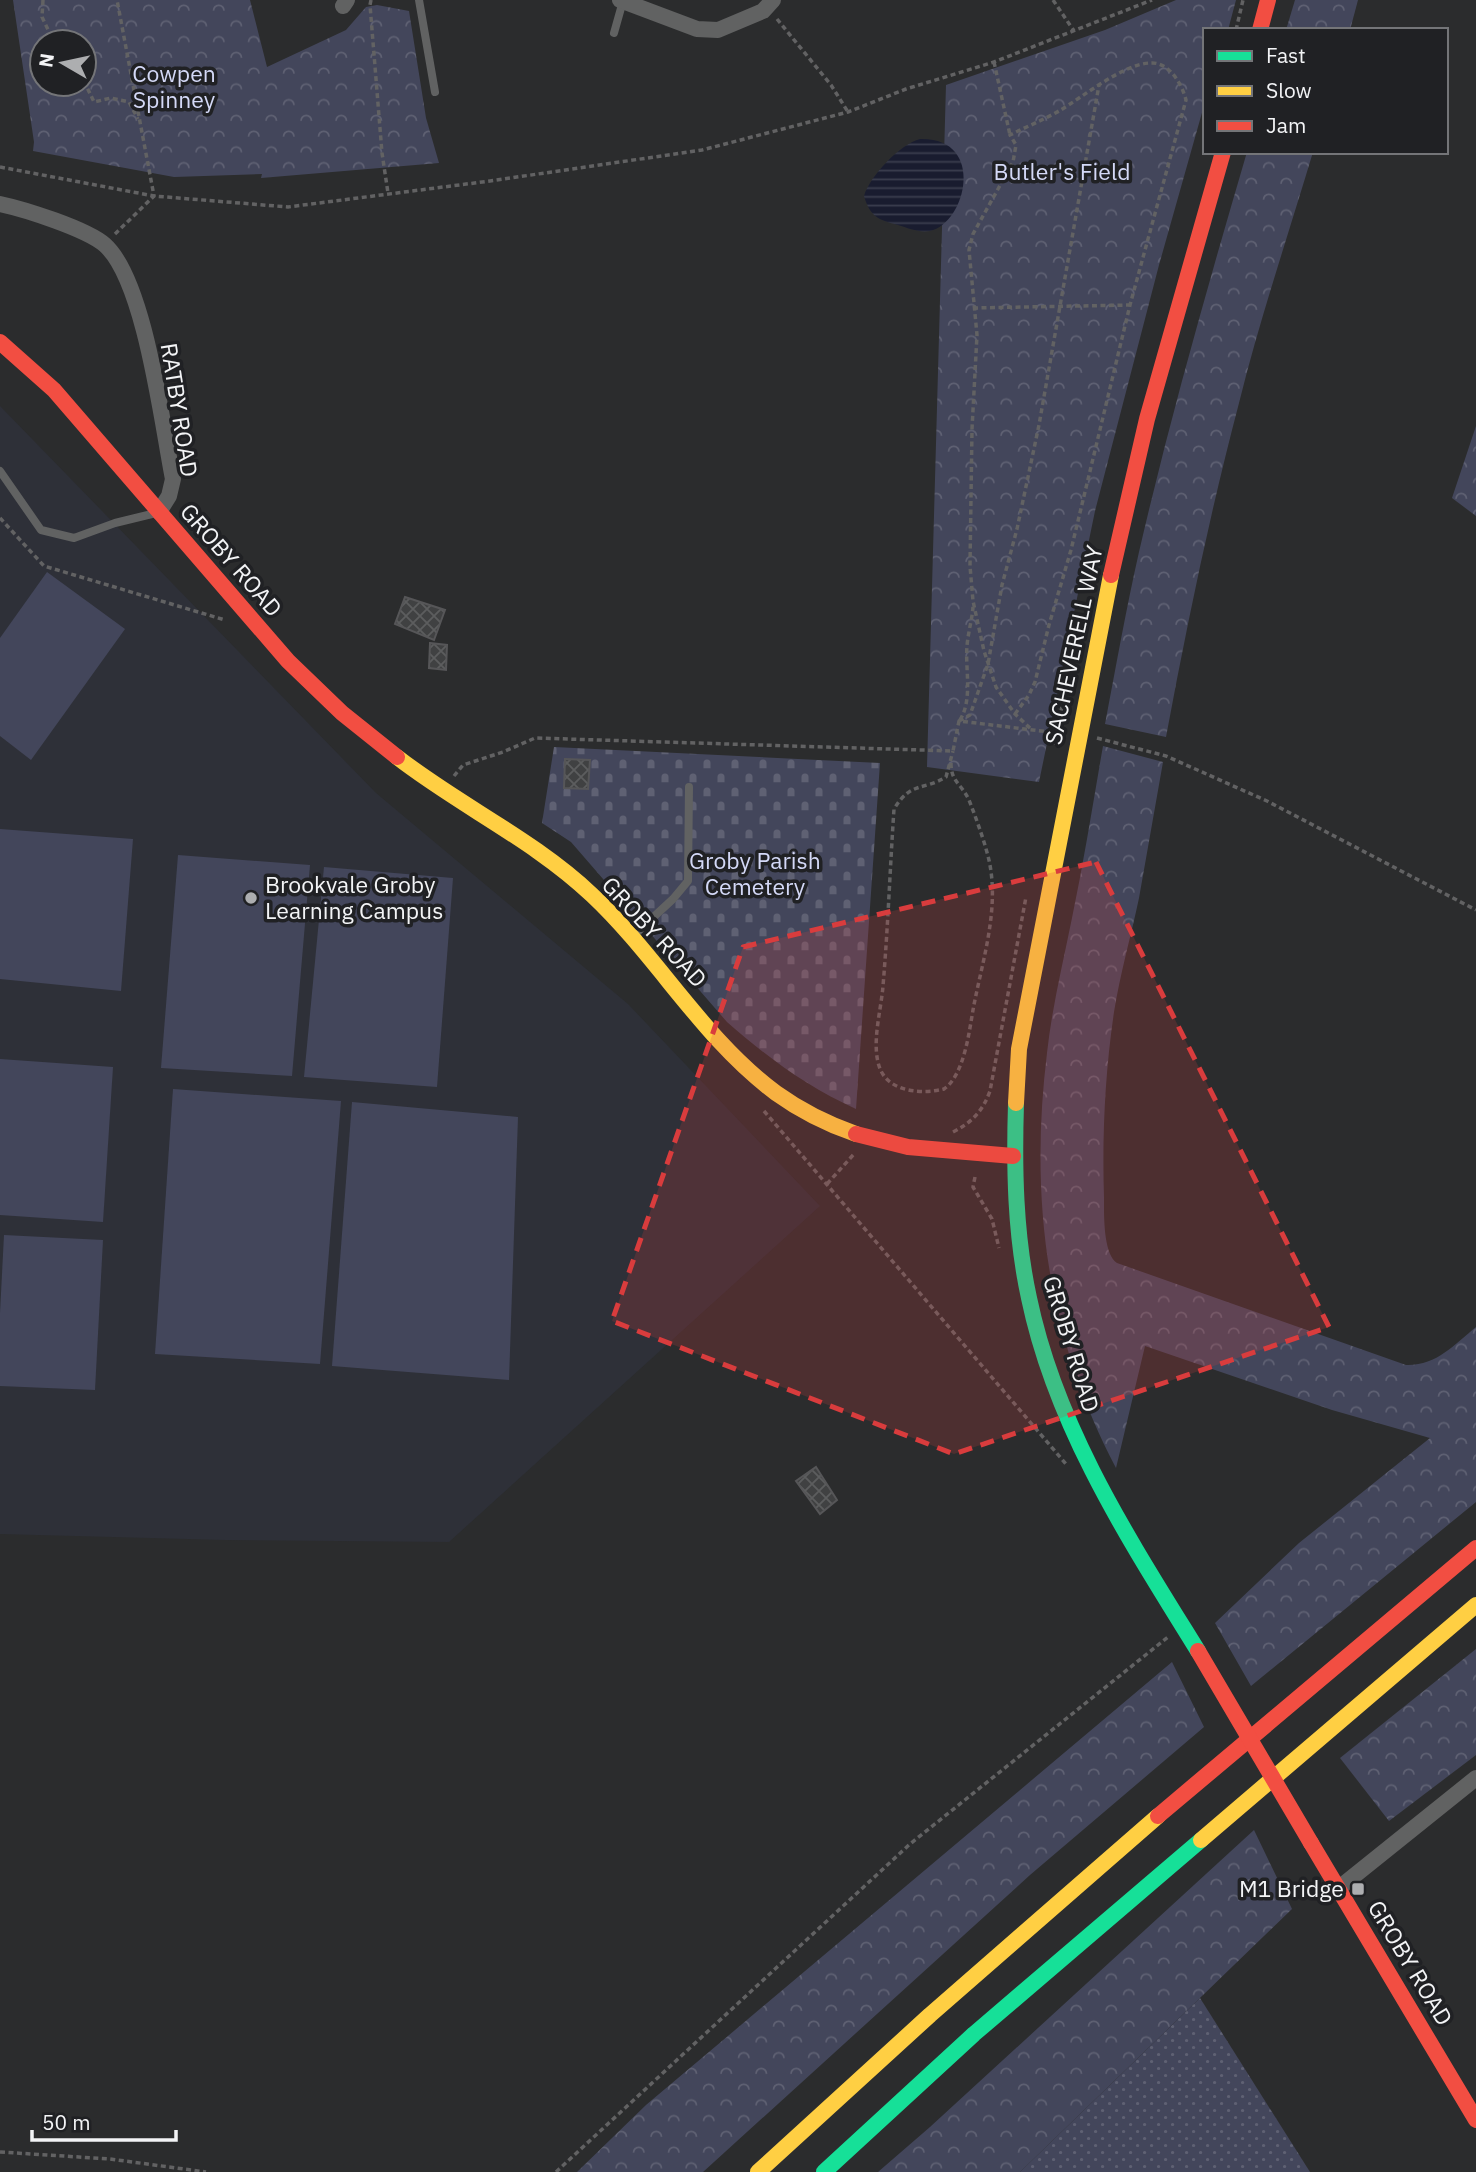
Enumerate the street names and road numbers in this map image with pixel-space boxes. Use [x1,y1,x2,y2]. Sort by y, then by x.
street label: RATBY ROAD [155,341,205,479]
street label: GROBY ROAD [174,496,289,622]
street label: SACHEVERELL WAY [1037,542,1109,747]
street label: GROBY ROAD [596,870,714,993]
street label: GROBY ROAD [1037,1272,1107,1415]
street label: GROBY ROAD [1362,1894,1460,2031]

